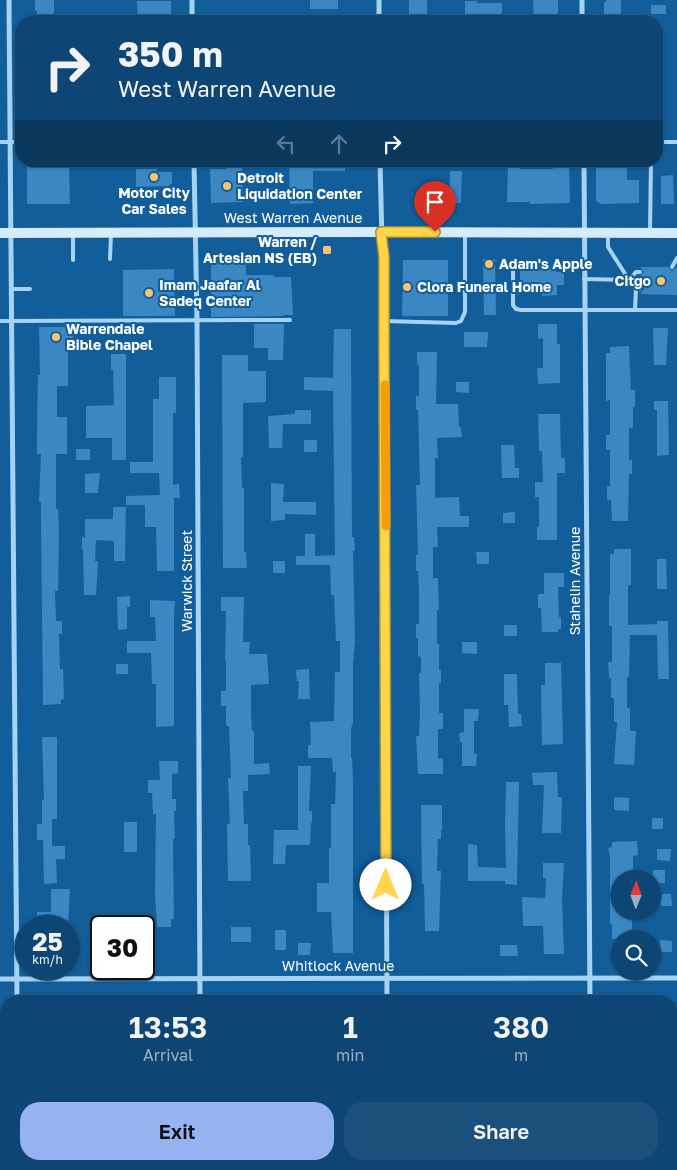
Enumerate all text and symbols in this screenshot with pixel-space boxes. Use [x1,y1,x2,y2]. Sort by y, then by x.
text: 350 m [118,33,223,75]
icon: right [35,35,100,100]
text: West Warren Avenue [118,75,336,102]
icon: left [272,130,300,158]
icon: ahead [325,130,353,158]
icon: right [378,130,406,158]
place label: Detroit Liquidation Center [237,169,363,202]
marker: Motor City Car Sales [148,171,160,183]
marker: Detroit Liquidation Center [221,180,233,192]
pin [414,181,456,232]
place label: Motor City Car Sales [118,184,190,217]
icon: arrive [421,188,449,216]
street label: West Warren Avenue [224,209,362,226]
place label: Warren / Artesian NS (EB) [203,233,317,266]
marker: Warren / Artesian NS (EB) [321,244,333,256]
place label: Adam's Apple [499,255,592,272]
marker: Adam's Apple [483,258,495,270]
place label: Citgo [615,272,651,289]
marker: Citgo [655,275,667,287]
place label: Imam Jaafar Al Sadeq Center [159,276,261,309]
place label: Clora Funeral Home [417,278,551,295]
marker: Clora Funeral Home [401,281,413,293]
marker: Imam Jaafar Al Sadeq Center [143,287,155,299]
place label: Warrendale Bible Chapel [66,320,153,353]
marker: Warrendale Bible Chapel [50,331,62,343]
street label: Stahelin Avenue [566,527,583,635]
street label: Warwick Street [178,530,195,632]
position arrow [359,858,411,910]
north arrow [611,870,661,920]
map controls [611,870,661,980]
speed limit sign: 30 [90,915,155,980]
text: 25 [32,926,63,957]
button: search [611,930,661,980]
text: km/h [32,952,63,967]
street label: Whitlock Avenue [282,957,394,974]
text: 13:53 [129,1009,207,1045]
text: 1 [343,1009,358,1045]
text: 380 [493,1009,549,1045]
text: Arrival [143,1045,193,1065]
text: min [336,1045,364,1065]
text: m [514,1045,528,1065]
button: Exit [20,1102,334,1160]
button: Share [344,1102,658,1160]

